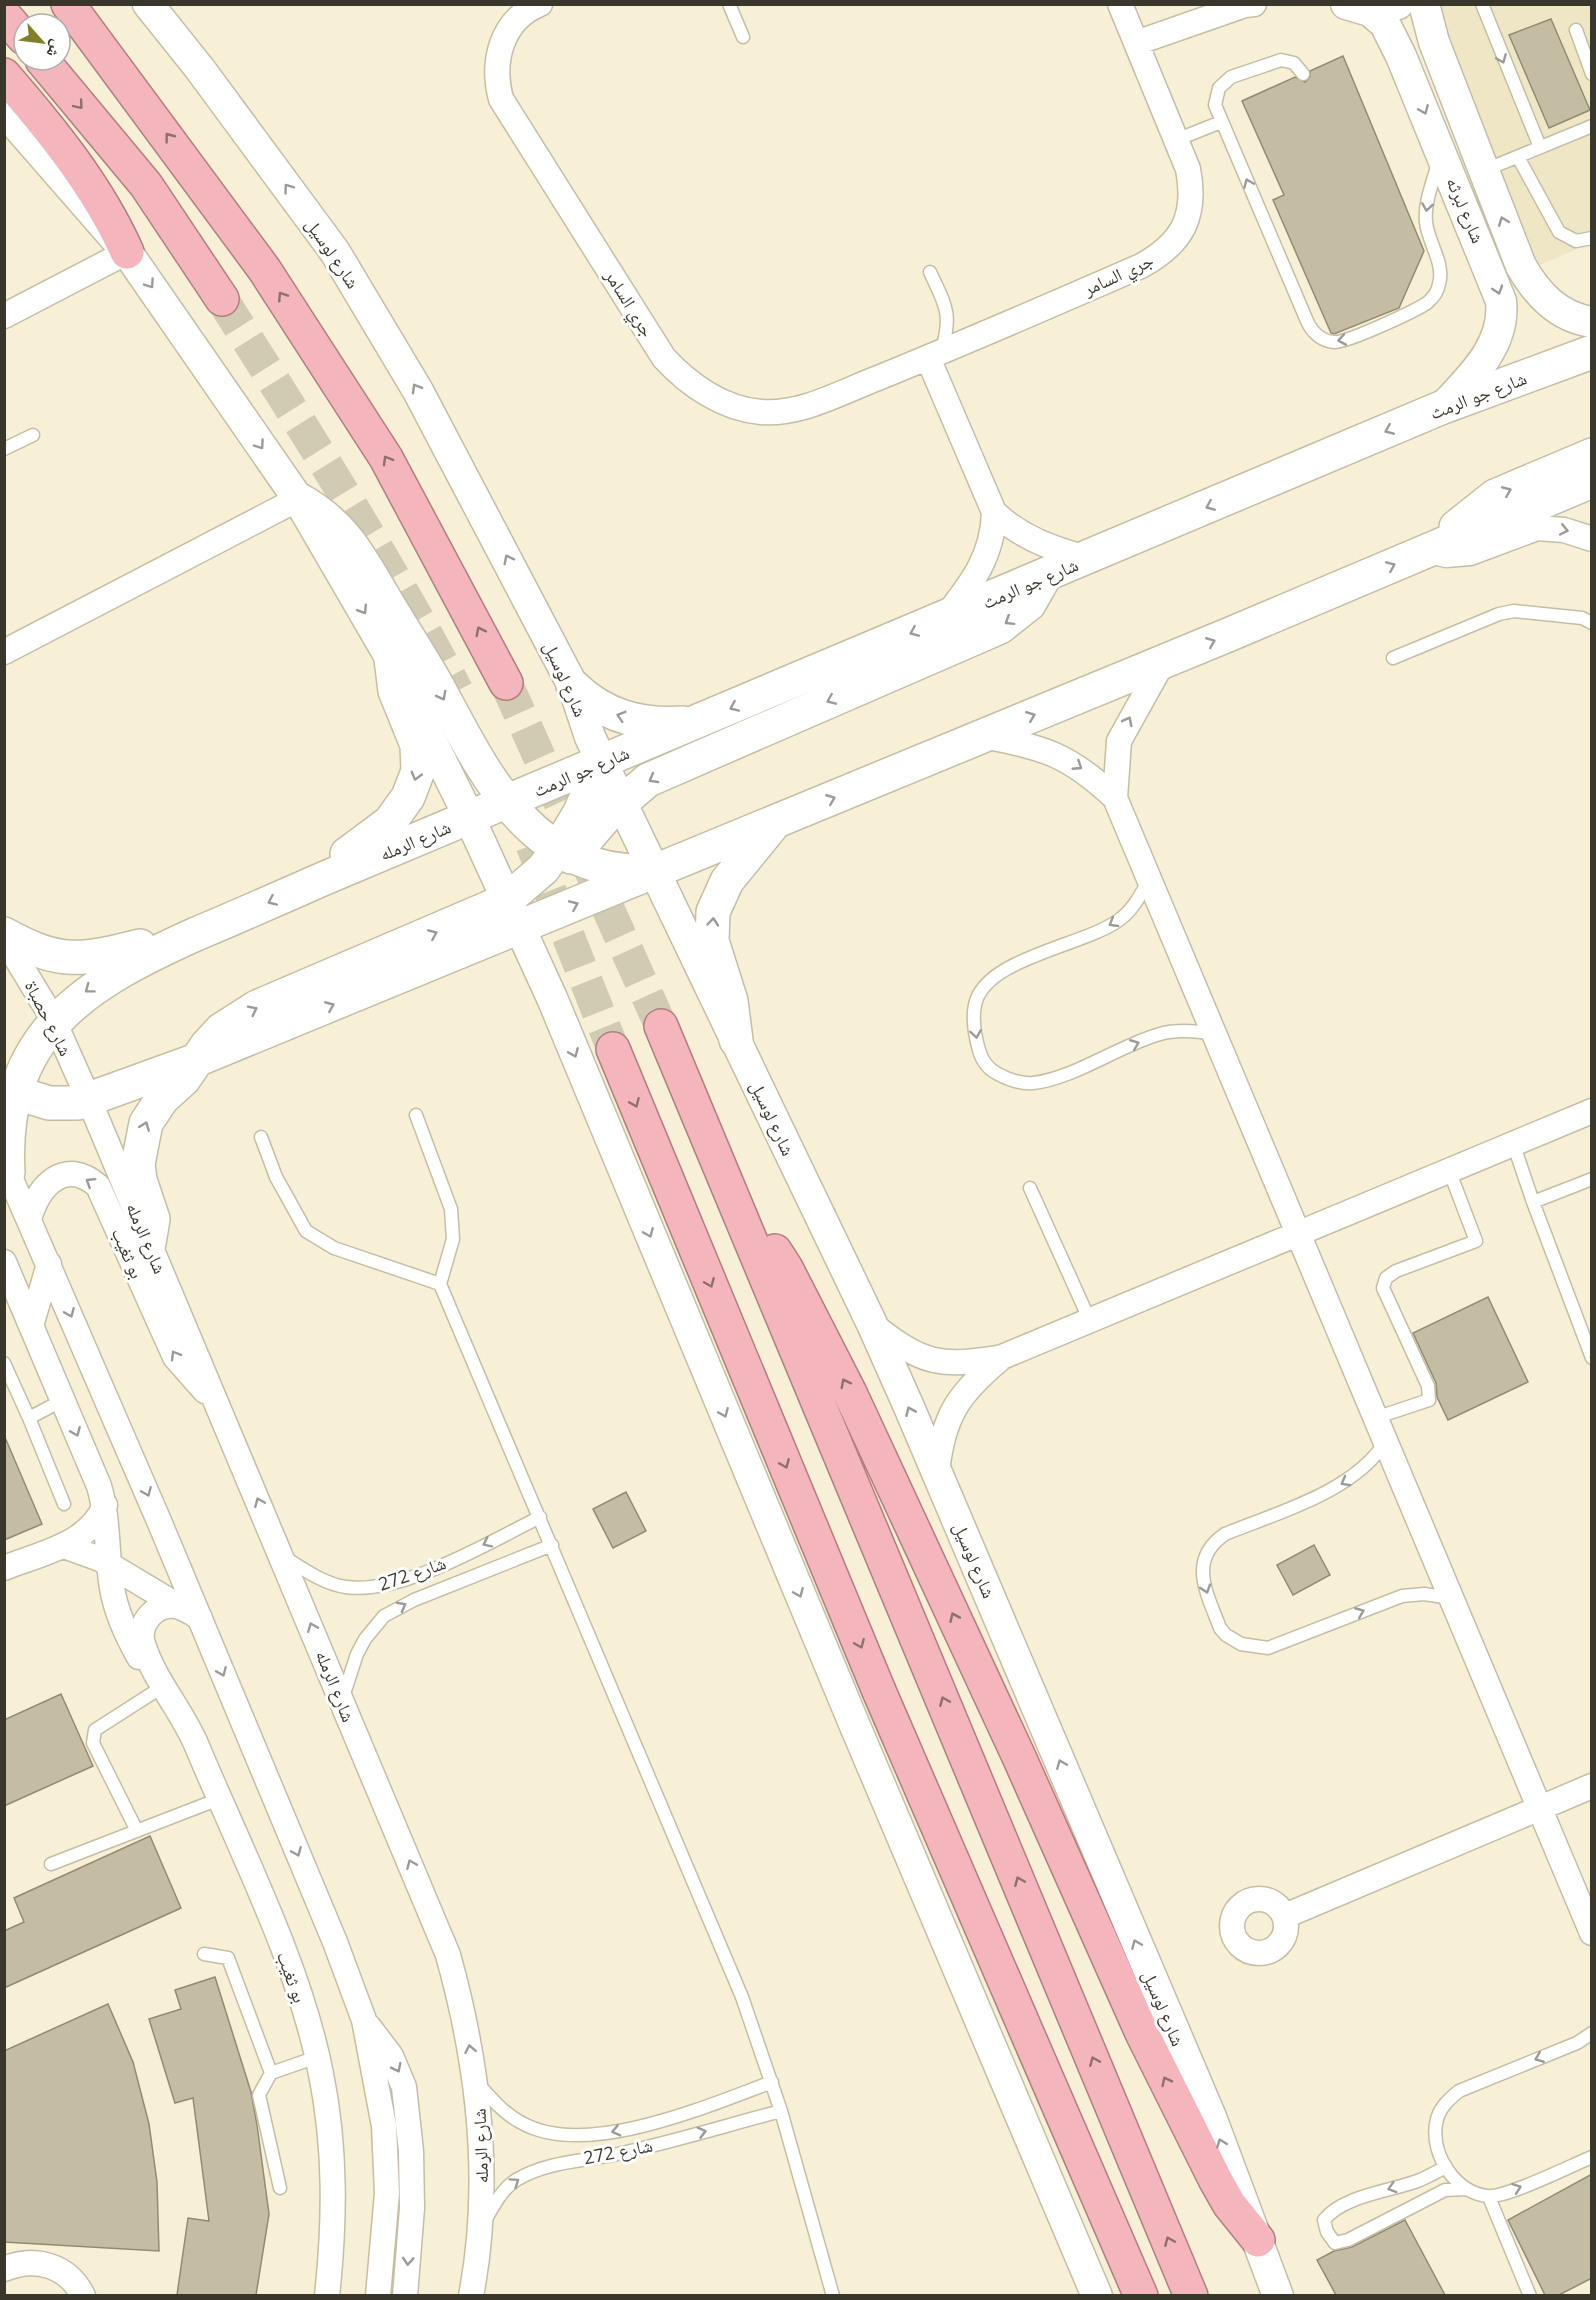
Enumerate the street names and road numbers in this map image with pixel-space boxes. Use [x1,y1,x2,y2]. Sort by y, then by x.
street label: شارع لبرثه [1441,173,1491,247]
street label: شارع لوسيل [301,213,365,293]
street label: جري السامر [1078,247,1158,304]
street label: جري السامر [596,264,660,343]
street label: شارع جو الرمث [1426,366,1530,424]
street label: شارع جو الرمث [978,552,1082,614]
street label: شارع لوسيل [539,638,593,720]
street label: شارع جو الرمث [529,740,633,802]
street label: شارع الرمله [376,814,454,866]
street label: شارع حصباة [20,976,78,1060]
street label: شارع لوسيل [745,1077,801,1159]
street label: شارع الرمله [121,1199,173,1277]
street label: بو ثغيب [107,1224,149,1282]
street label: شارع لوسيل [948,1518,1002,1602]
street label: شارع 272 [375,1550,449,1596]
street label: شارع الرمله [311,1647,361,1725]
street label: بو ثغيب [272,1948,312,2006]
street label: شارع لوسيل [1137,1966,1191,2050]
street label: شارع الرمله [467,2108,493,2184]
street label: شارع 272 [581,2133,655,2169]

